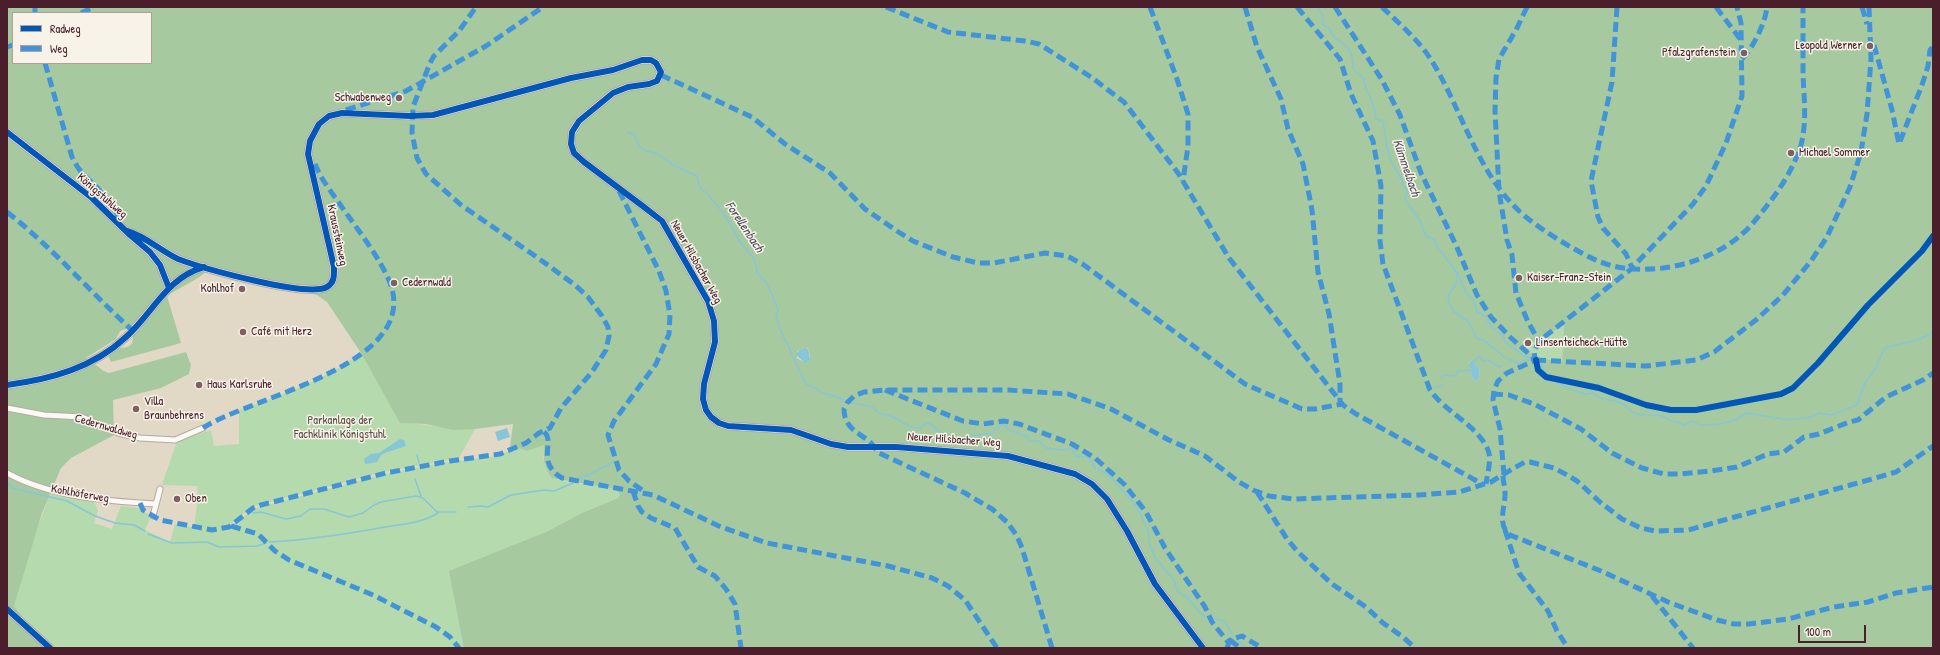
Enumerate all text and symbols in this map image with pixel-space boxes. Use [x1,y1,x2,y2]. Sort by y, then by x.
legend [12,12,152,64]
text: Radweg [50,20,81,37]
place label: Leopold Werner [1796,39,1862,53]
text: Weg [50,40,68,57]
marker: Leopold Werner [1865,41,1875,51]
place label: Pfalzgrafenstein [1662,46,1736,60]
marker: Pfalzgrafenstein [1739,48,1749,58]
place label: Schwabenweg [335,91,391,105]
marker: Schwabenweg [394,93,404,103]
water label: Kümmelbach [1389,137,1423,199]
place label: Michael Sommer [1799,146,1870,160]
marker: Michael Sommer [1786,148,1796,158]
street label: Königstuhlweg [74,170,130,222]
water label: Forellenbach [721,199,767,255]
street label: Kraussteinweg [323,203,351,267]
street label: Neuer Hilsbacher Weg [667,218,725,306]
place label: Kaiser-Franz-Stein [1527,271,1611,285]
marker: Kaiser-Franz-Stein [1514,273,1524,283]
place label: Cedernwald [402,276,451,290]
marker: Cedernwald [389,278,399,288]
place label: Kohlhof [200,282,234,296]
marker: Kohlhof [237,284,247,294]
place label: Café mit Herz [251,325,312,339]
marker: Café mit Herz [238,327,248,337]
place label: Linsenteicheck-Hütte [1536,336,1627,350]
marker: Linsenteicheck-Hütte [1523,338,1533,348]
place label: Haus Karlsruhe [207,378,272,392]
marker: Haus Karlsruhe [194,380,204,390]
place label: Villa Braunbehrens [144,395,204,423]
marker: Villa Braunbehrens [131,404,141,414]
street label: Cedernwaldweg [73,411,139,443]
park label: Parkanlage der Fachklinik Königstuhl [294,414,386,442]
street label: Neuer Hilsbacher Weg [907,430,1001,450]
street label: Kohlhöferweg [50,482,110,506]
place label: Oben [185,492,207,506]
marker: Oben [172,494,182,504]
scale bar [1800,617,1868,643]
text: 100 m [1805,623,1831,640]

